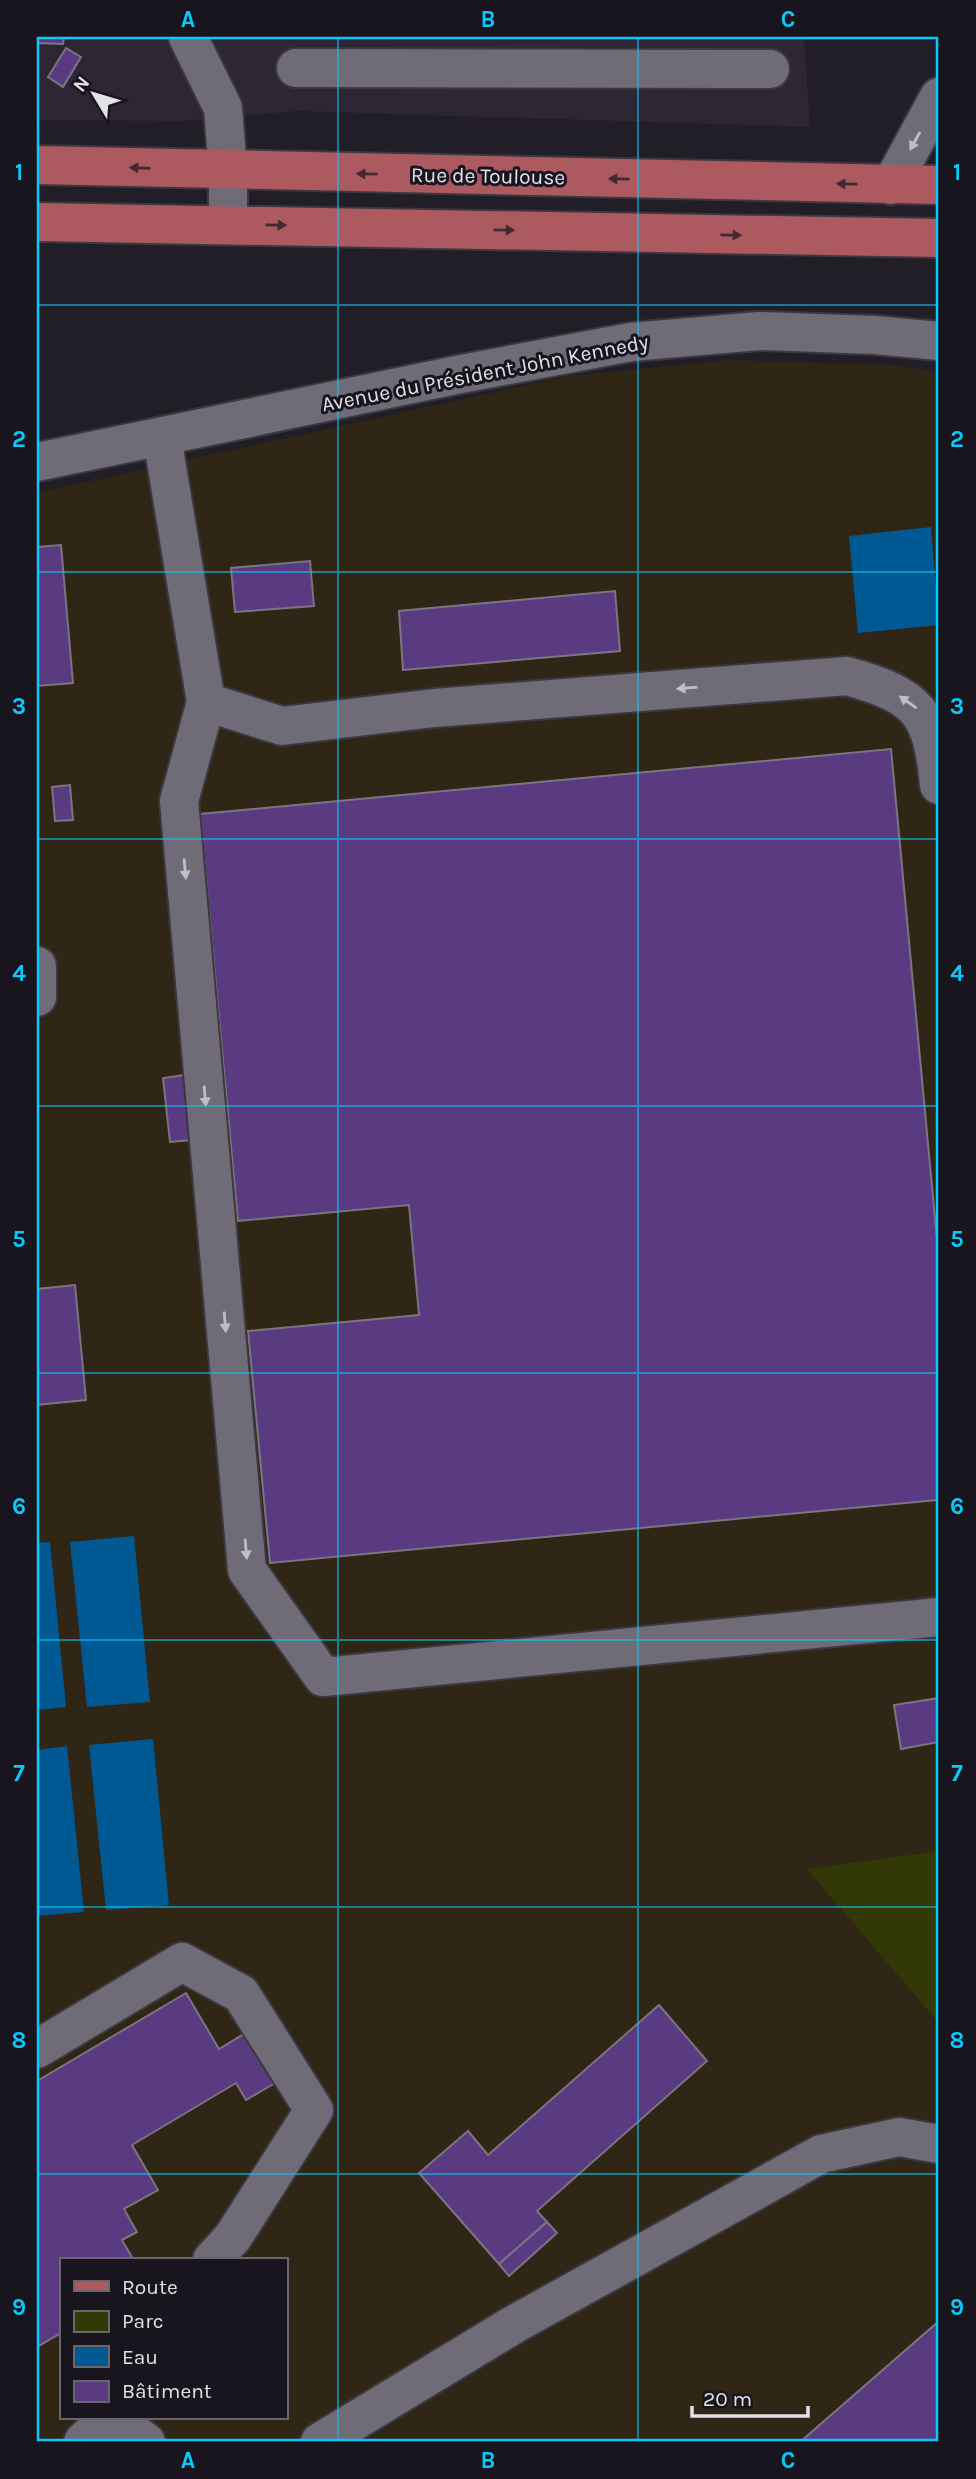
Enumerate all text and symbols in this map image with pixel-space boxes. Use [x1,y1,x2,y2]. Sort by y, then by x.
text: A [181,6,195,33]
text: B [481,6,495,33]
text: C [781,6,795,33]
north arrow [60,60,130,130]
text: N [69,72,94,96]
one-way arrow [909,131,921,151]
text: 1 [15,159,23,186]
text: 1 [953,159,961,186]
one-way arrow [128,163,150,174]
street label: Rue de Toulouse [411,163,565,189]
one-way arrow [356,168,378,180]
one-way arrow [608,173,630,185]
one-way arrow [835,178,857,190]
one-way arrow [266,219,288,231]
one-way arrow [493,224,515,235]
one-way arrow [721,229,743,240]
street label: Avenue du Président John Kennedy [320,329,651,417]
text: 2 [12,426,26,453]
text: 2 [950,426,964,453]
one-way arrow [676,683,698,694]
text: 3 [12,693,26,720]
text: 3 [950,693,964,720]
one-way arrow [899,695,917,709]
one-way arrow [180,858,191,880]
text: 4 [12,960,26,987]
text: 4 [950,960,964,987]
one-way arrow [200,1085,211,1107]
text: 5 [12,1226,26,1253]
text: 5 [950,1226,964,1253]
one-way arrow [220,1311,231,1333]
text: 6 [12,1493,26,1520]
text: 6 [950,1493,964,1520]
one-way arrow [241,1538,252,1560]
text: 7 [13,1760,25,1787]
text: 7 [951,1760,963,1787]
text: 8 [12,2027,26,2054]
text: 8 [950,2027,964,2054]
legend [60,2258,287,2420]
text: Route [122,2275,178,2299]
text: 9 [12,2294,26,2321]
text: 9 [950,2294,964,2321]
text: Parc [122,2309,164,2333]
text: Eau [122,2345,158,2369]
scale bar [692,2374,808,2418]
text: Bâtiment [122,2379,212,2403]
text: 20 m [703,2387,752,2411]
text: A [181,2447,195,2474]
text: B [481,2447,495,2474]
text: C [781,2447,795,2474]

